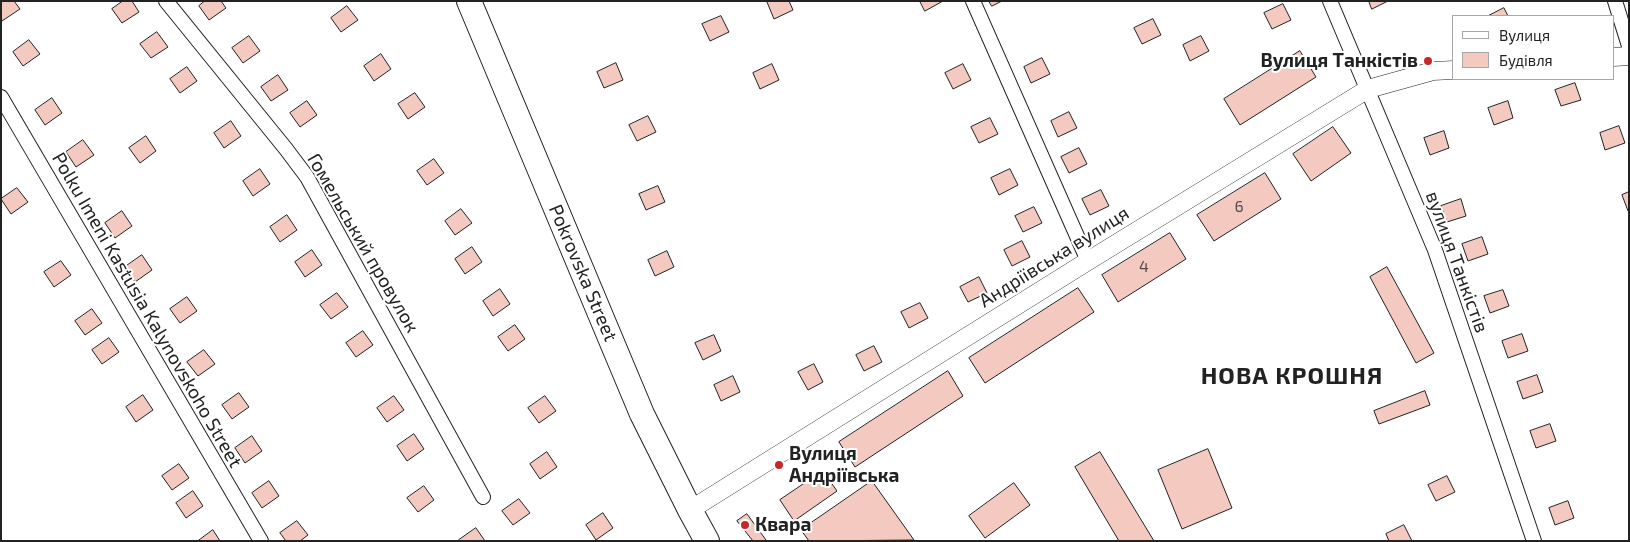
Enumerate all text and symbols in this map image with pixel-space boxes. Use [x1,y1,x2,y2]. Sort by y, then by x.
legend [1452,15,1615,80]
text: Вулиця [1499,26,1550,44]
place label: Вулиця Танкістів [1261,50,1418,72]
text: Будівля [1499,51,1553,69]
marker: Вулиця Танкістів [1422,55,1434,67]
street label: Polku Imeni Kastusia Kalynovskoho Street [47,148,247,472]
street label: Гомельський провулок [302,149,424,337]
street label: вулиця Танкістів [1421,188,1493,336]
house number: 6 [1234,197,1244,217]
street label: Pokrovska Street [544,201,622,345]
street label: Андріївська вулиця [975,202,1133,312]
house number: 4 [1139,257,1149,277]
district label: НОВА КРОШНЯ [1199,362,1385,390]
place label: Вулиця Андріївська [789,443,899,487]
marker: Вулиця Андріївська [773,459,785,471]
place label: Квара [755,514,811,536]
marker: Квара [739,519,751,531]

